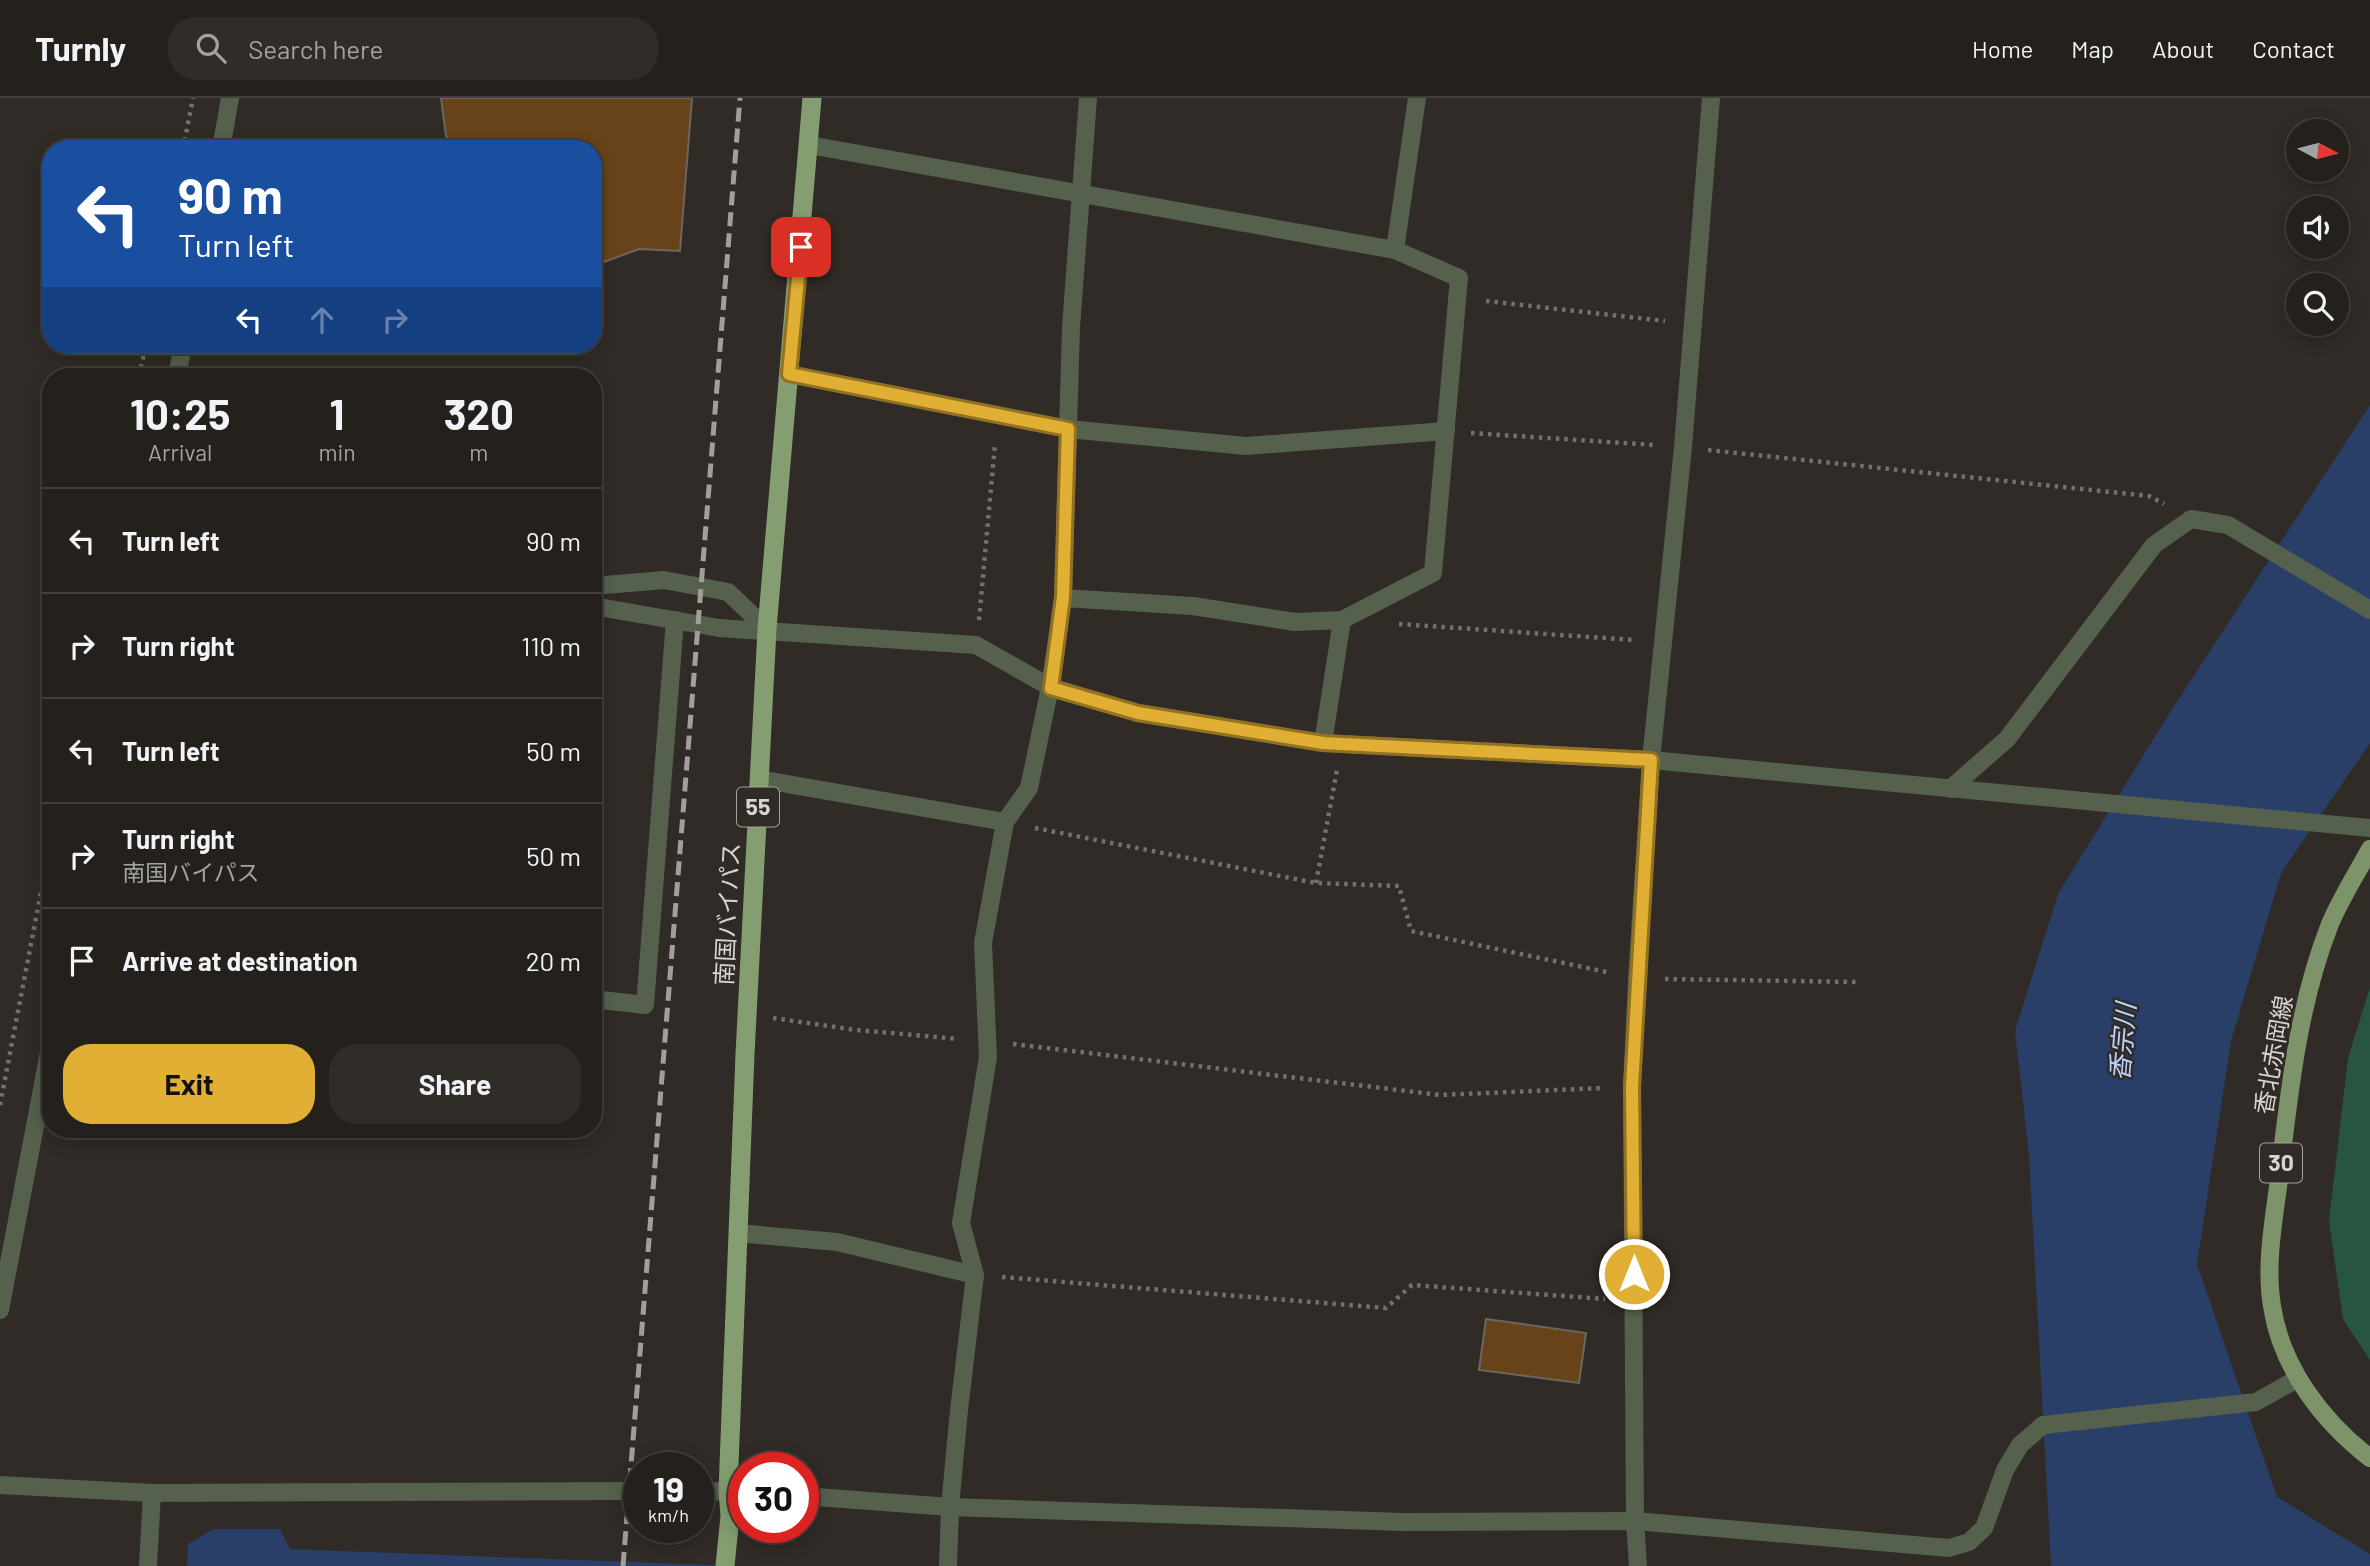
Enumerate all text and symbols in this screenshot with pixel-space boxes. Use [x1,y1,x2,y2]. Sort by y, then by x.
search box [168,17,658,80]
text: Turnly [35,28,126,68]
icon: search [192,29,230,67]
text: Search here [248,33,383,64]
text: Home [1972,34,2033,63]
text: Map [2071,34,2114,63]
text: About [2152,34,2214,63]
text: Contact [2252,34,2335,63]
north arrow [2286,119,2348,182]
map controls [2286,119,2349,336]
text: 90 m [178,165,283,224]
icon: left [63,168,154,259]
button: sound [2286,196,2349,259]
pin [771,217,831,277]
text: Turn left [178,225,295,263]
icon: arrive [782,228,820,266]
button: search [2286,273,2349,336]
icon: left [230,301,268,339]
icon: ahead [303,301,341,339]
icon: right [376,301,414,339]
text: 10:25 [130,388,230,438]
text: 1 [330,388,344,438]
text: 320 [444,388,514,438]
text: Arrival [148,438,212,466]
text: min [318,438,356,466]
text: m [469,438,488,466]
icon: left [63,522,101,560]
text: Turn left [122,525,220,556]
text: 90 m [526,525,581,556]
icon: right [63,627,101,665]
text: Turn right [122,630,235,661]
text: 110 m [521,630,581,661]
icon: left [63,732,101,770]
text: Turn left [122,735,220,766]
text: 50 m [526,735,581,766]
road number: 55 [737,788,779,827]
text: Turn right [122,823,235,854]
icon: right [63,837,101,875]
text: 50 m [526,840,581,871]
street label: 南国バイパス [708,841,745,986]
text: 南国バイパス [122,858,260,886]
icon: arrive [63,942,101,980]
text: Arrive at destination [122,945,358,976]
text: 20 m [526,945,581,976]
street label: 香北赤岡線 [2248,993,2297,1116]
water label: 香宗川 [2103,999,2141,1082]
button: Exit [63,1044,315,1124]
button: Share [329,1044,581,1124]
road number: 30 [2260,1144,2302,1182]
position arrow [1597,1237,1671,1311]
speed limit sign: 30 [728,1452,819,1543]
text: 19 [653,1467,684,1509]
text: km/h [648,1504,689,1526]

